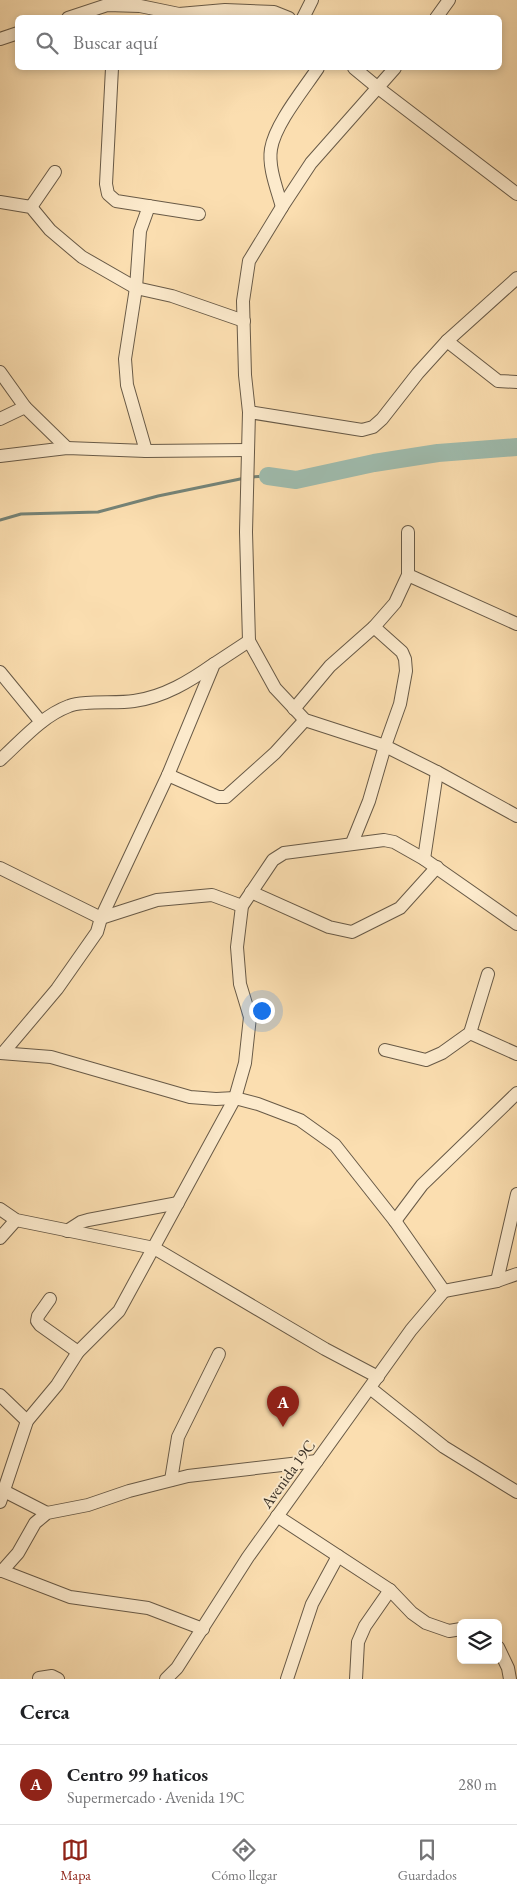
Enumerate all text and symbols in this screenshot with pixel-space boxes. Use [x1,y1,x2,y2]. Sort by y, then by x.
search box [15,15,502,70]
icon: search [33,29,61,57]
text: Buscar aquí [73,30,158,55]
your location [249,998,275,1024]
pin: A [267,1386,299,1427]
street label: Avenida 19C [256,1436,320,1513]
map controls [457,1619,502,1664]
button: layers [457,1619,502,1664]
text: Cerca [20,1698,70,1725]
text: Centro 99 haticos [67,1762,208,1787]
text: A [30,1774,42,1795]
text: 280 m [458,1774,497,1795]
text: Supermercado · Avenida 19C [67,1787,245,1808]
tab: Mapa [60,1836,91,1884]
tab: Cómo llegar [211,1836,277,1884]
tab: Guardados [398,1836,457,1884]

